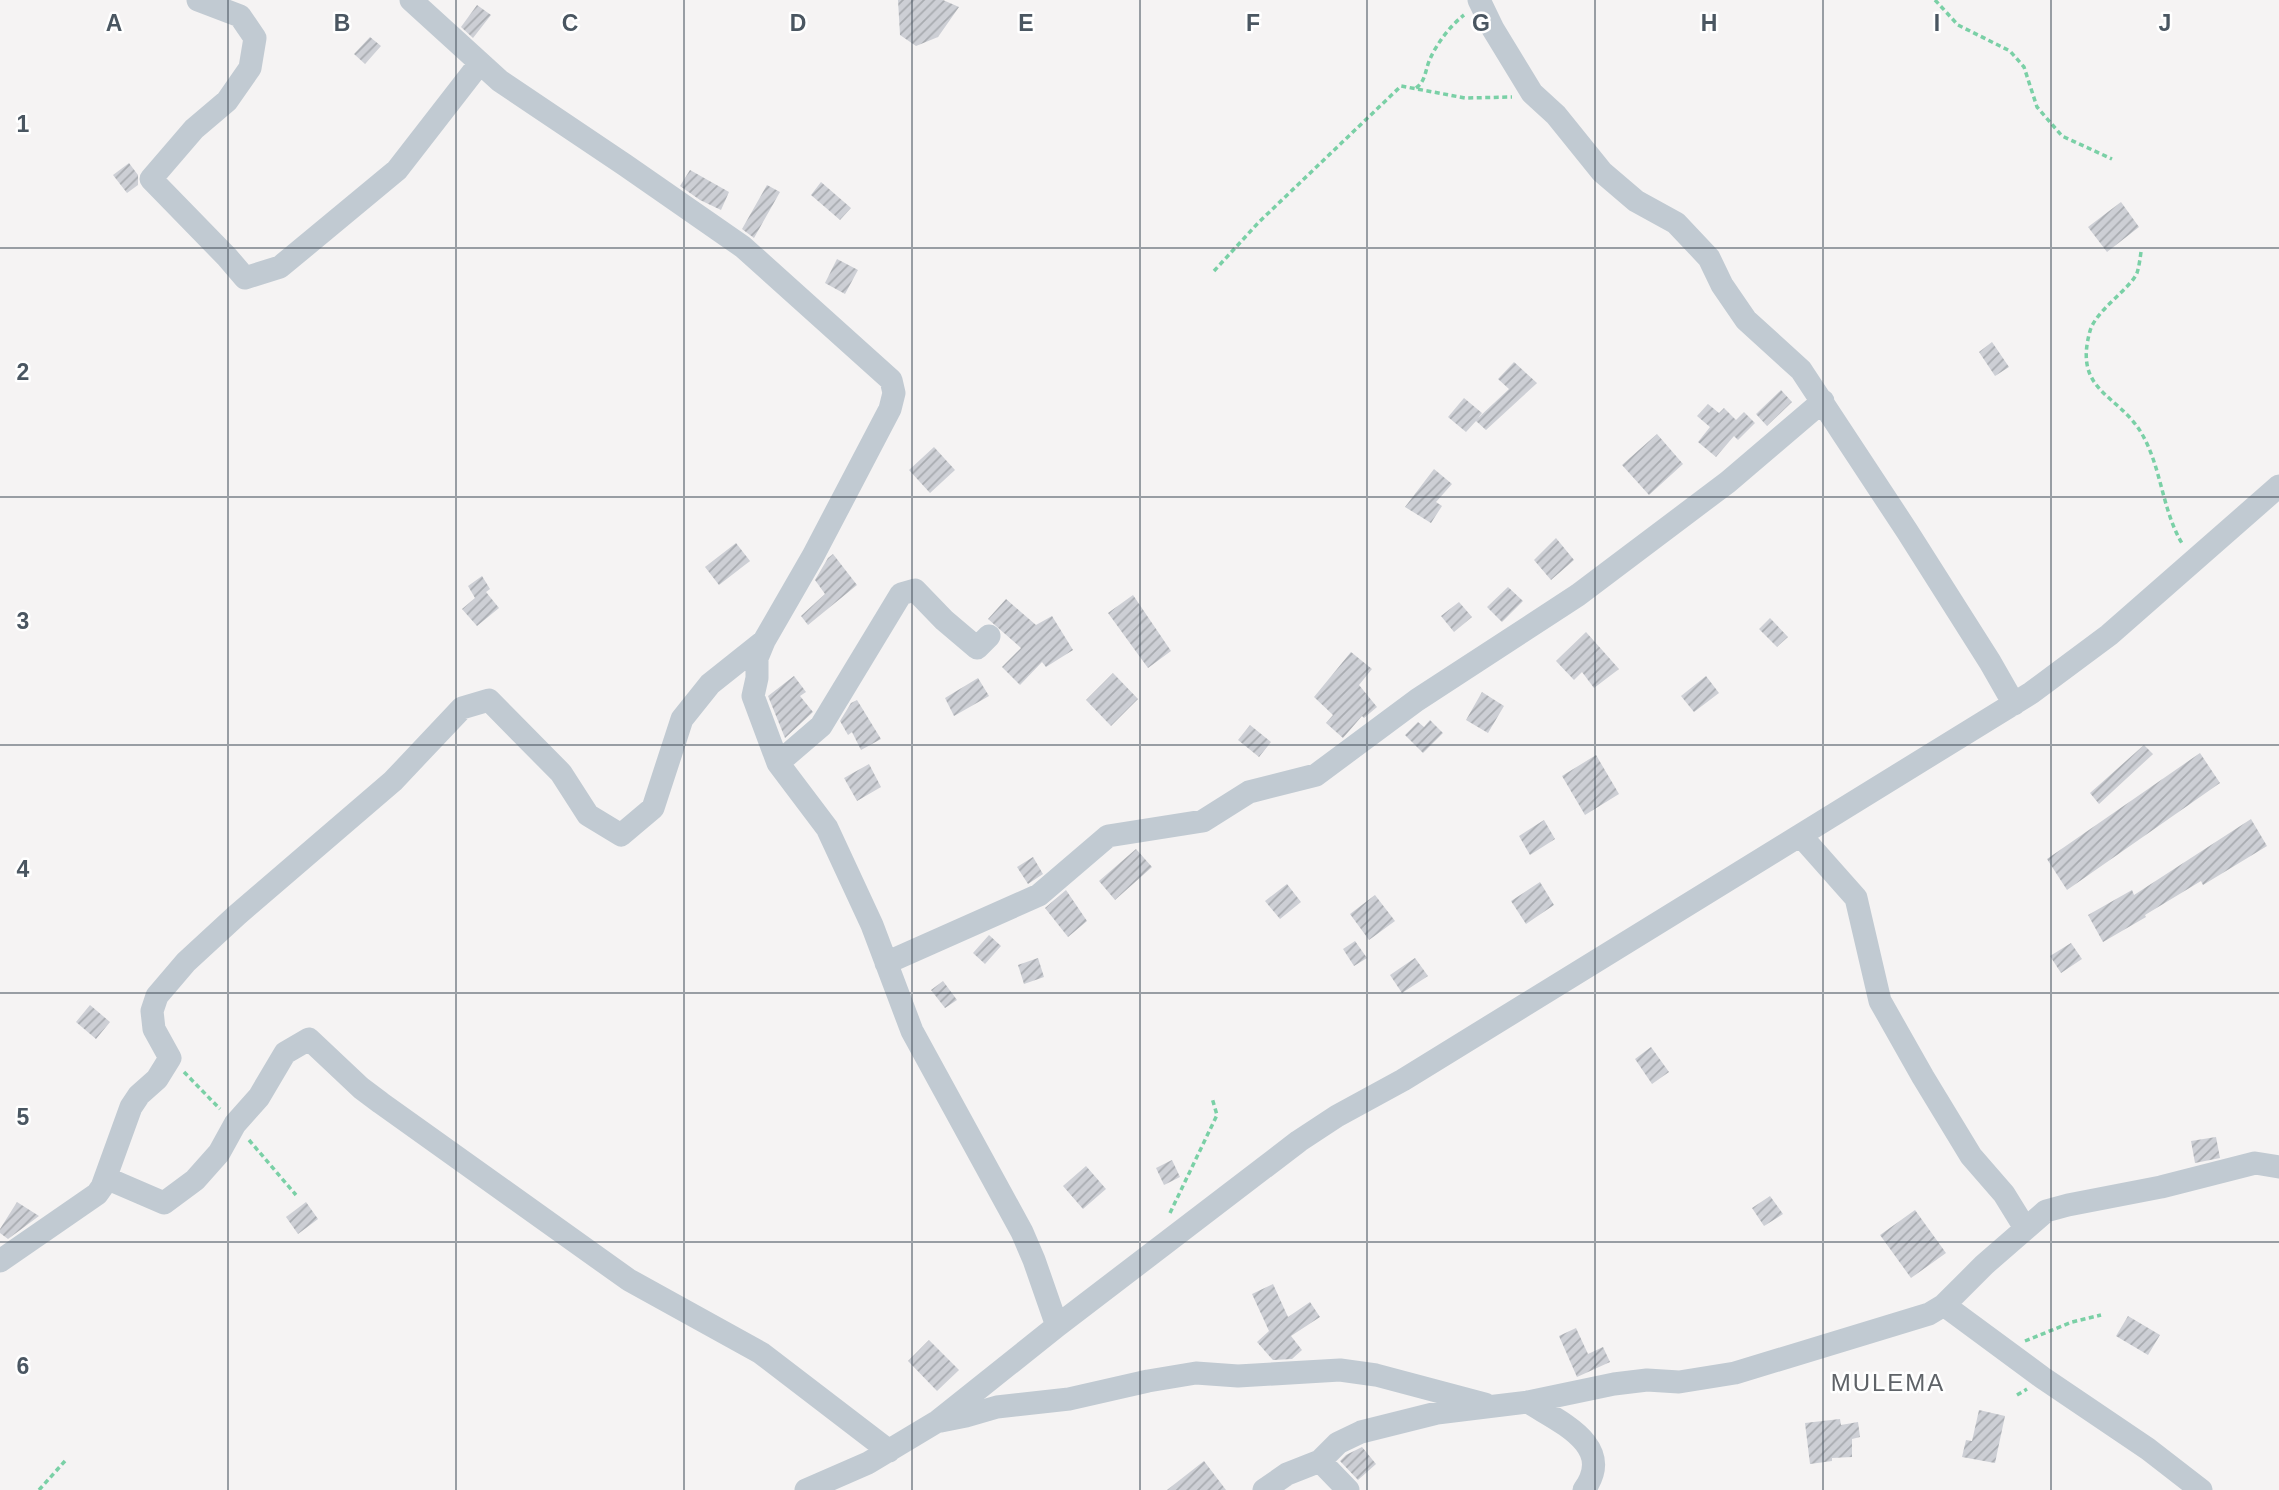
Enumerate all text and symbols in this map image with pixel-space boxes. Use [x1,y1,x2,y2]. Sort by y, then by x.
text: A [106,10,122,36]
text: B [334,10,350,36]
text: C [562,10,578,36]
text: D [790,10,806,36]
text: E [1018,10,1034,36]
text: F [1246,10,1260,36]
text: G [1472,10,1490,36]
text: H [1701,10,1717,36]
text: I [1934,10,1940,36]
text: J [2159,10,2171,36]
text: 1 [17,111,30,137]
text: 2 [17,359,29,385]
text: 3 [17,608,29,634]
text: 4 [17,856,30,882]
text: 5 [17,1104,30,1130]
text: 6 [17,1353,29,1379]
district label: MULEMA [1831,1369,1945,1396]

